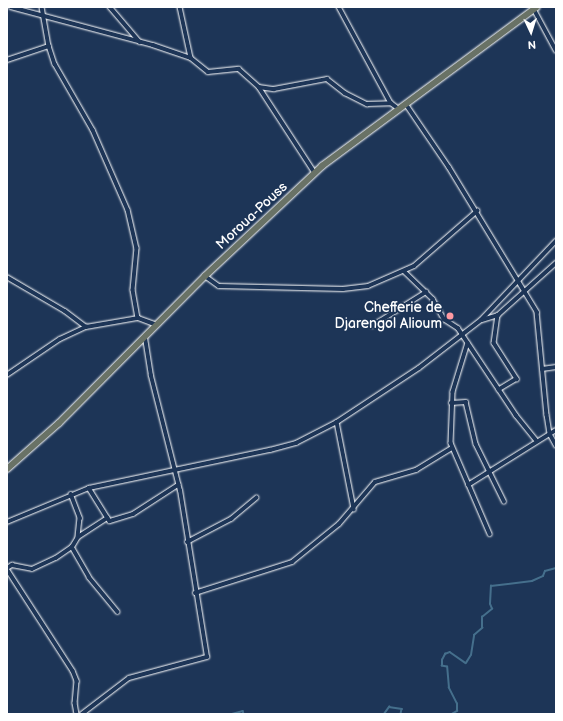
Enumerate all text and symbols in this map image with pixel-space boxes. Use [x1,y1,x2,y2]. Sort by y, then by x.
north arrow [511,12,551,52]
text: N [527,38,536,51]
street label: Moroua-Pouss [213,179,291,253]
place label: Chefferie de Djarengol Alioum [334,300,442,332]
marker: Chefferie de Djarengol Alioum [445,311,455,321]

